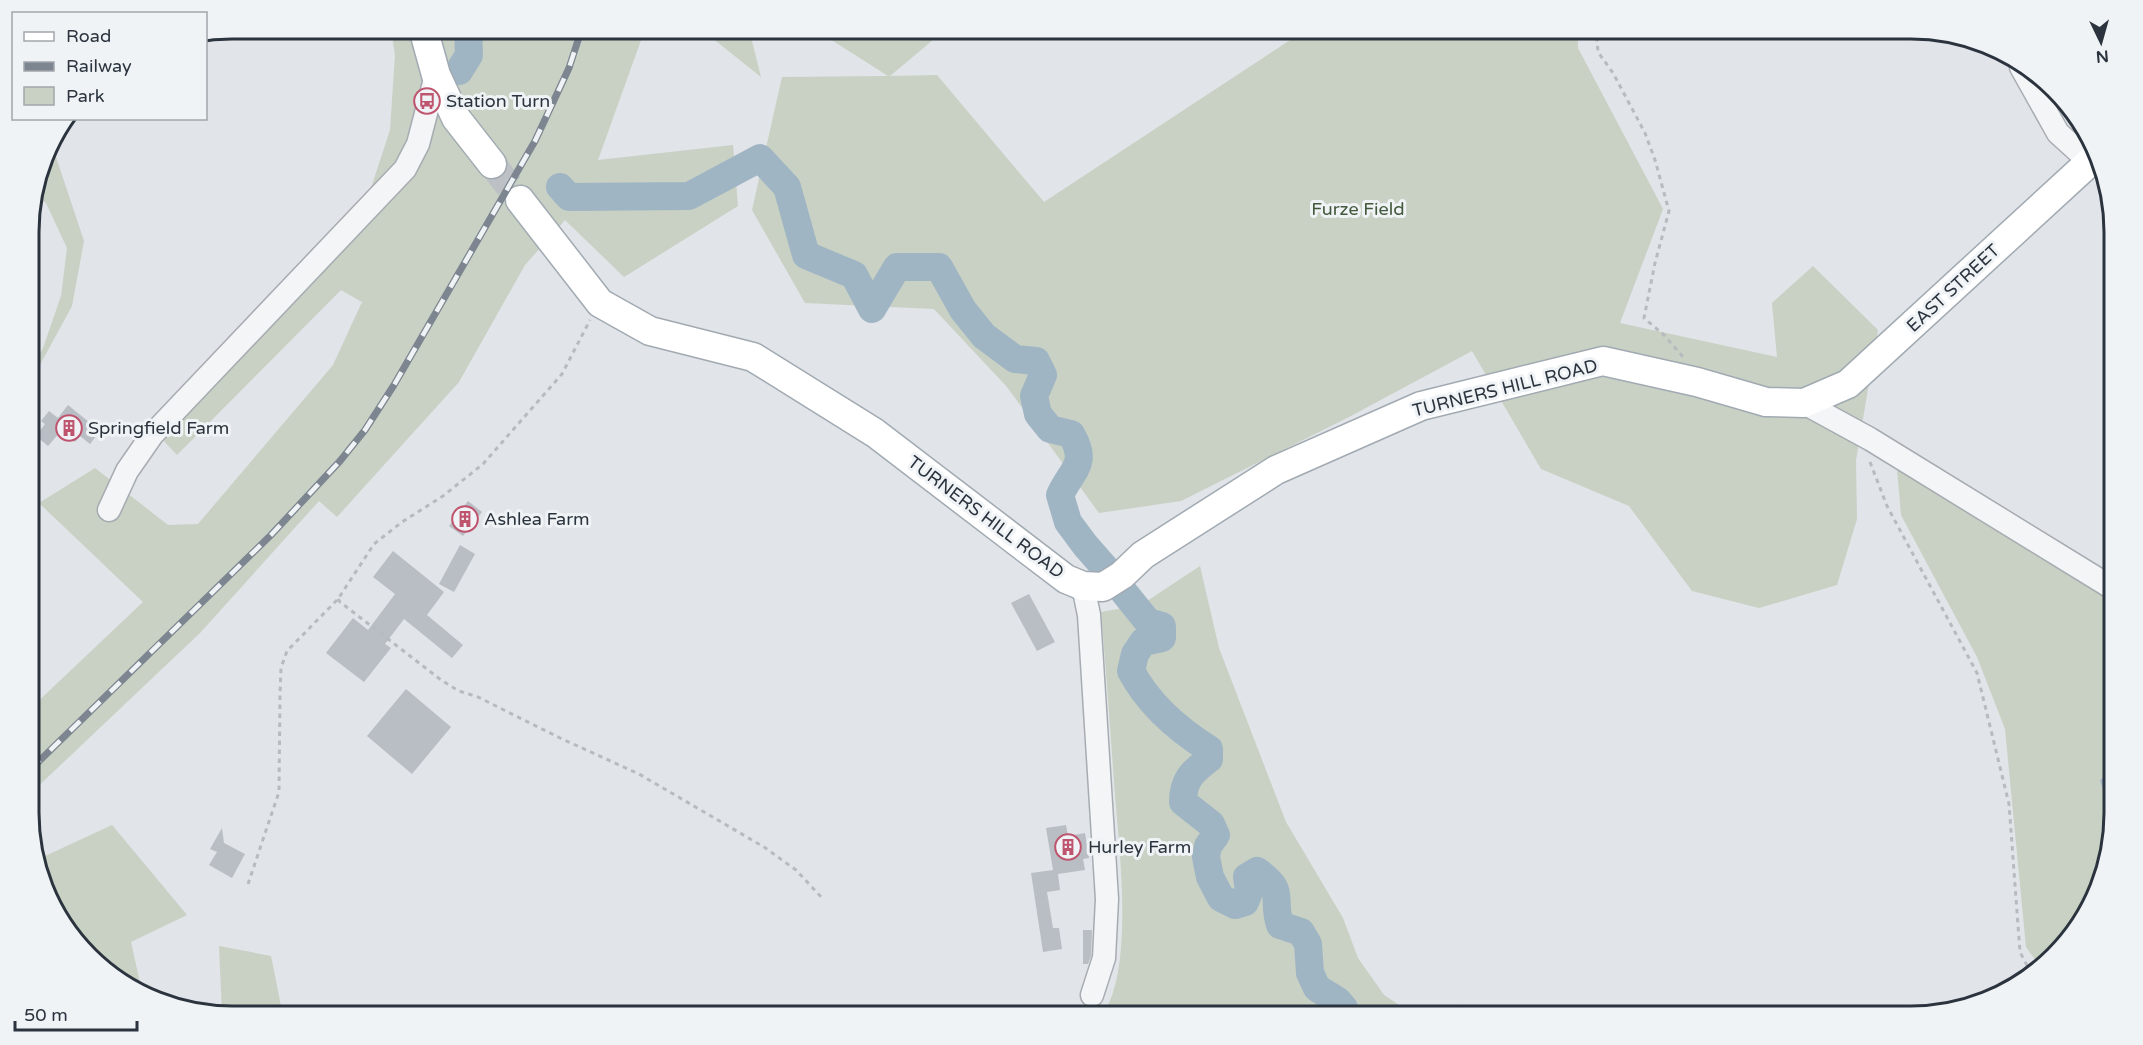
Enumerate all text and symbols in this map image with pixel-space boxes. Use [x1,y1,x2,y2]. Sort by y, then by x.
legend [12,12,207,120]
north arrow [2071,12,2131,72]
text: Road [66,25,111,47]
text: N [2095,45,2109,66]
text: Railway [66,55,132,77]
text: Park [66,85,105,107]
bus stop icon: Station Turn [412,86,442,116]
place label: Station Turn [446,90,550,112]
park label: Furze Field [1311,198,1405,220]
street label: EAST STREET [1902,239,2004,337]
street label: TURNERS HILL ROAD [1410,354,1600,422]
building icon: Springfield Farm [54,413,84,443]
place label: Springfield Farm [88,417,229,439]
street label: TURNERS HILL ROAD [903,451,1069,583]
building icon: Ashlea Farm [450,504,480,534]
place label: Ashlea Farm [484,508,590,530]
building icon: Hurley Farm [1053,832,1083,862]
place label: Hurley Farm [1088,836,1191,858]
scale bar [15,994,136,1032]
text: 50 m [24,1004,68,1026]

